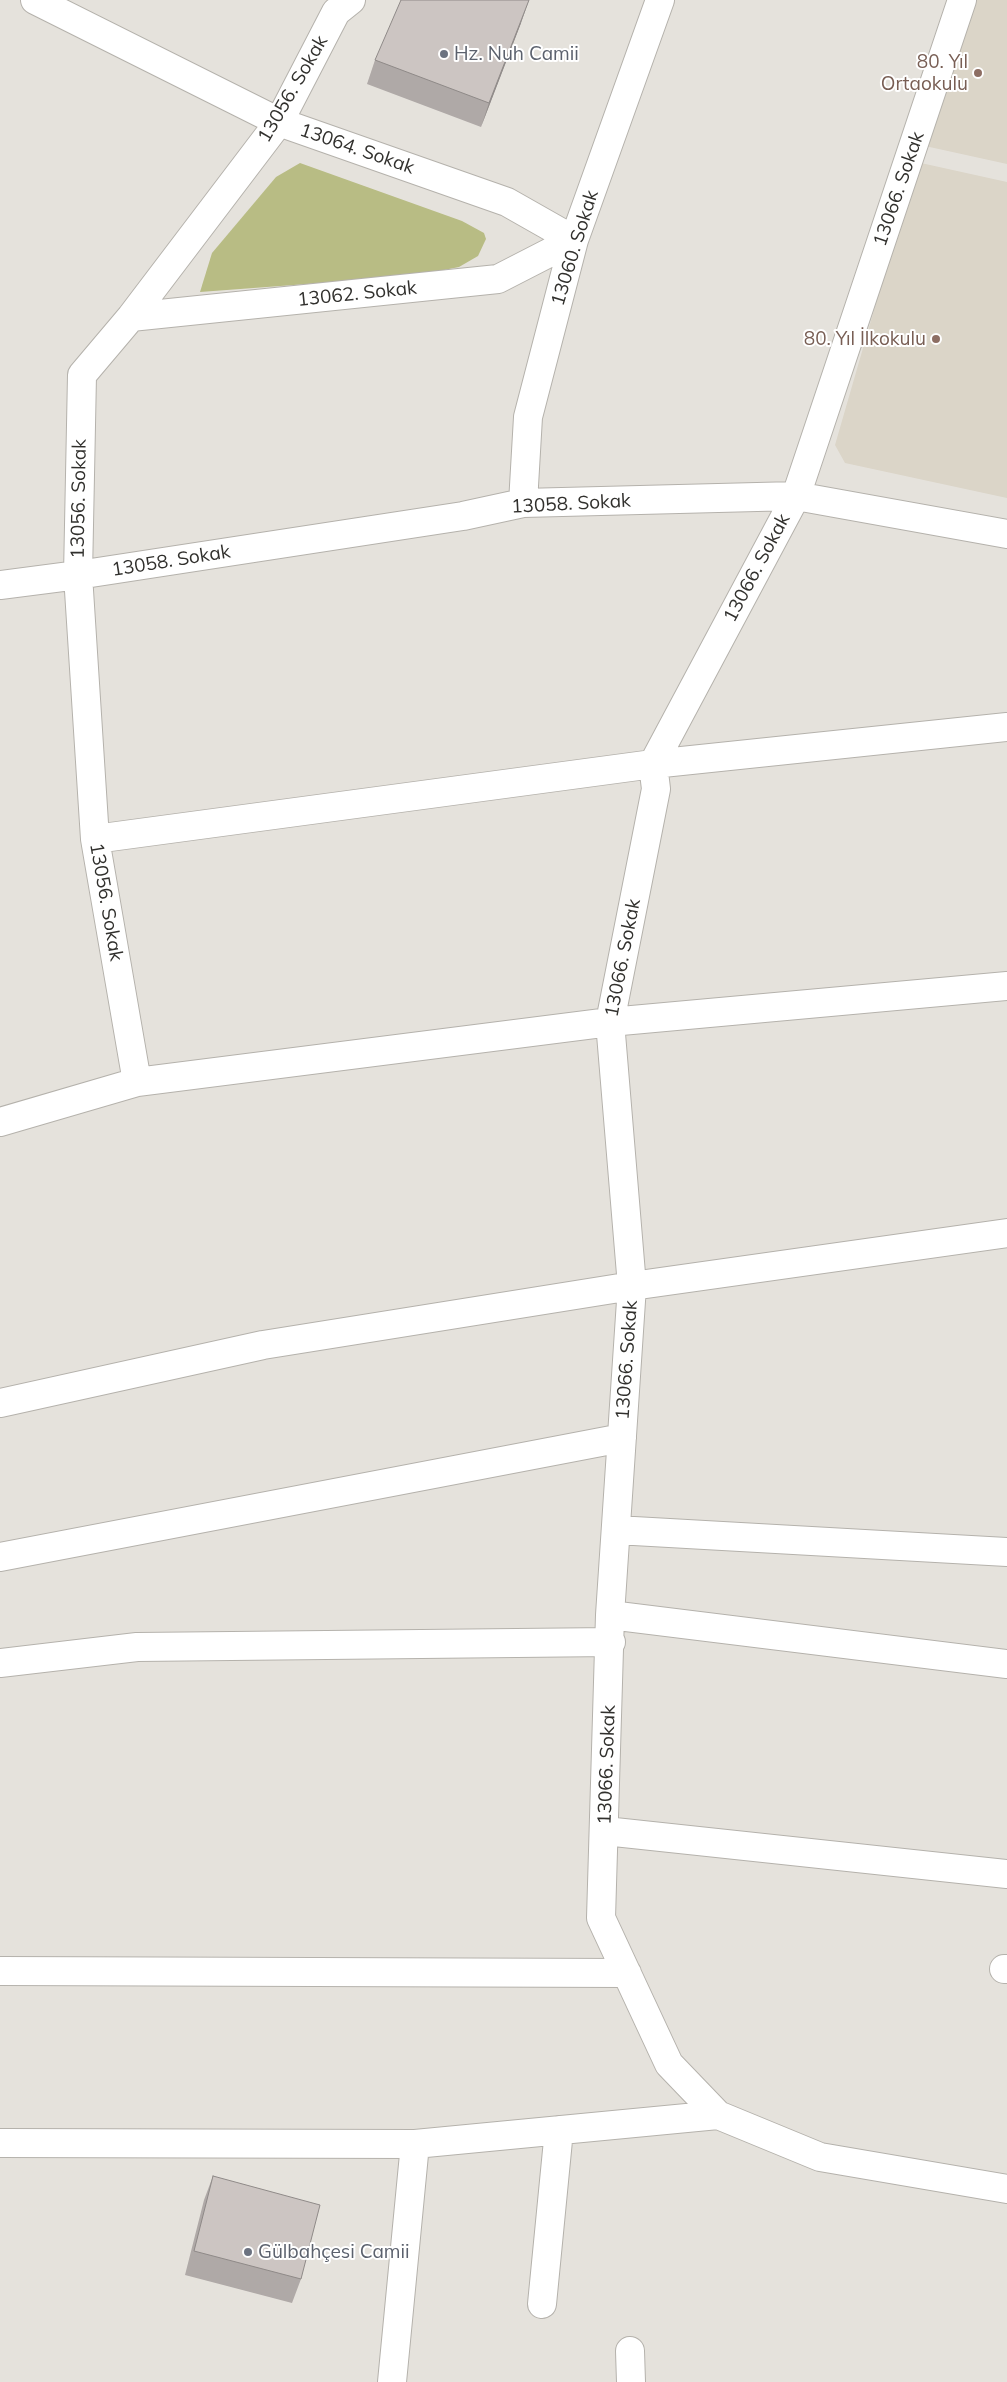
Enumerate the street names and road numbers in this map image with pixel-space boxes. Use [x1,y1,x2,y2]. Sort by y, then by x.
street label: 13056. Sokak [253,31,333,147]
street label: 13064. Sokak [297,119,417,179]
street label: 13066. Sokak [869,129,929,249]
street label: 13060. Sokak [547,187,603,309]
street label: 13062. Sokak [296,276,418,312]
street label: 13056. Sokak [67,439,91,559]
street label: 13058. Sokak [511,489,631,519]
street label: 13066. Sokak [719,510,795,626]
street label: 13058. Sokak [110,540,232,582]
street label: 13056. Sokak [84,841,128,963]
street label: 13066. Sokak [600,897,646,1019]
street label: 13066. Sokak [611,1299,643,1421]
street label: 13066. Sokak [594,1705,620,1825]

